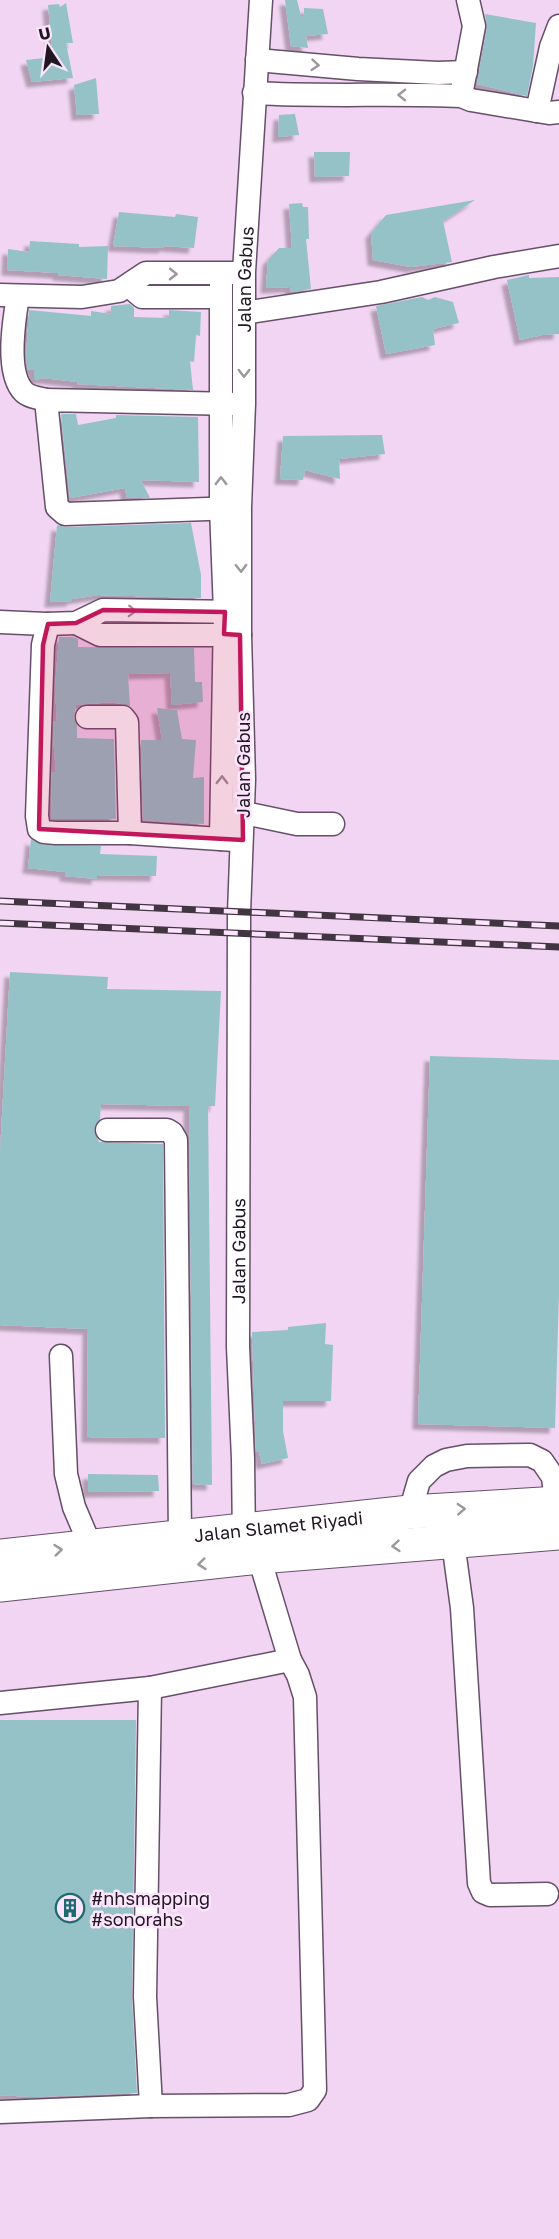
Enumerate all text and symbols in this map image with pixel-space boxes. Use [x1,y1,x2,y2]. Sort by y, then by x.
north arrow [18,18,78,78]
text: U [37,22,53,44]
one-way arrow [310,58,319,71]
one-way arrow [398,89,407,101]
street label: Jalan Gabus [233,226,258,332]
one-way arrow [168,267,177,280]
one-way arrow [238,368,250,377]
one-way arrow [215,476,227,485]
one-way arrow [235,563,247,572]
one-way arrow [128,605,137,617]
street label: Jalan Gabus [232,712,254,818]
one-way arrow [216,776,228,785]
street label: Jalan Gabus [227,1198,249,1304]
one-way arrow [457,1502,466,1515]
street label: Jalan Slamet Riyadi [193,1506,364,1546]
one-way arrow [391,1539,401,1552]
one-way arrow [54,1544,63,1557]
one-way arrow [197,1557,206,1570]
place label: #nhsmapping #sonorahs [91,1887,210,1930]
building icon: #nhsmapping #sonorahs [54,1892,86,1924]

